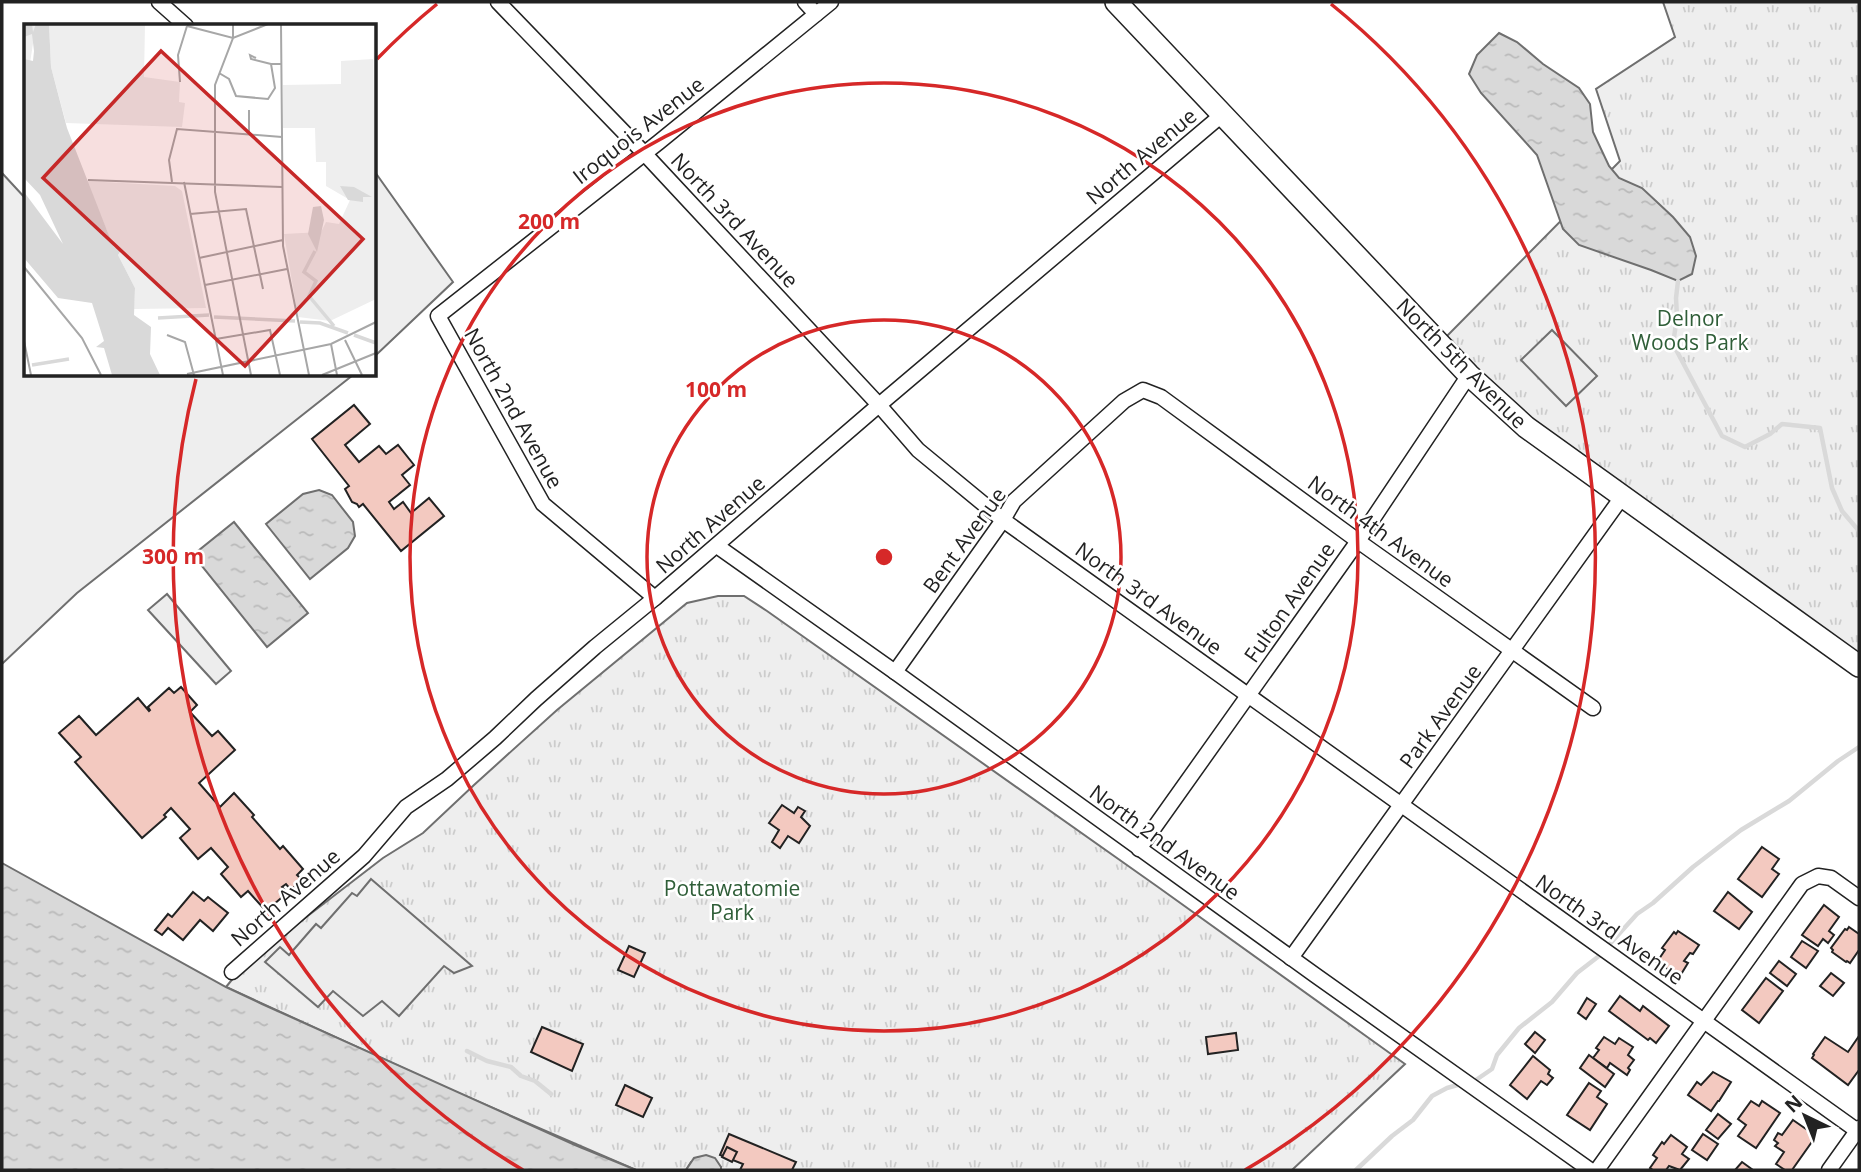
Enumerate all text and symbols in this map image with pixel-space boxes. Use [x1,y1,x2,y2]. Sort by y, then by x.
inset map [24,24,376,376]
street label: Iroquois Avenue [567,70,709,190]
street label: North Avenue [1080,102,1202,210]
street label: North 3rd Avenue [665,147,805,293]
text: 200 m [518,207,580,235]
street label: North 5th Avenue [1391,292,1533,434]
park label: Delnor Woods Park [1632,304,1748,356]
street label: North 2nd Avenue [458,323,570,493]
text: 100 m [685,375,747,403]
street label: North Avenue [650,469,770,579]
street label: North 4th Avenue [1302,469,1460,593]
street label: Bent Avenue [916,481,1012,599]
street label: North 3rd Avenue [1070,535,1228,661]
street label: Fulton Avenue [1237,536,1341,668]
text: 300 m [142,542,204,570]
centre of rings [872,545,896,569]
street label: Park Avenue [1393,658,1487,774]
street label: North 2nd Avenue [1084,778,1246,906]
street label: North Avenue [225,842,345,952]
street label: North 3rd Avenue [1530,867,1690,991]
park label: Pottawatomie Park [664,874,800,926]
north arrow [1770,1081,1840,1151]
text: N [1779,1089,1808,1118]

